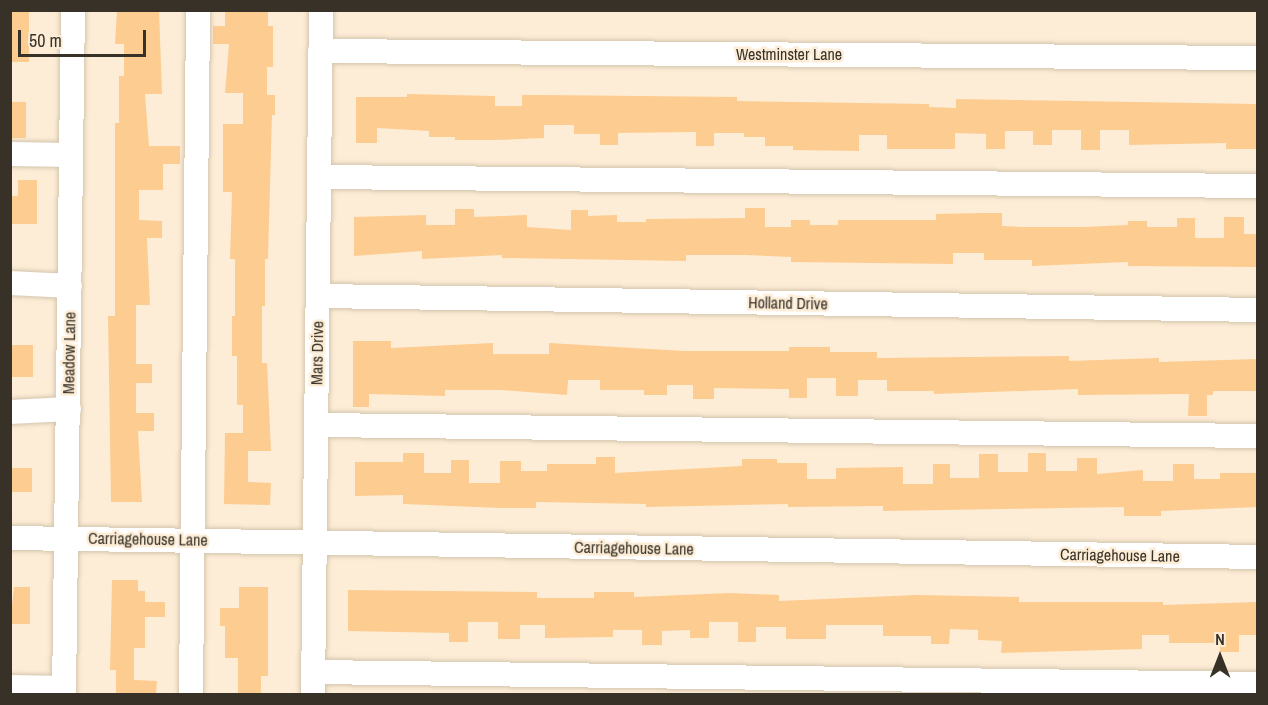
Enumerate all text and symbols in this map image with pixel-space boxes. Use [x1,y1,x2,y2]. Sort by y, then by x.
scale bar [21,18,148,56]
text: 50 m [29,28,62,53]
street label: Westminster Lane [736,44,842,64]
street label: Holland Drive [748,293,828,313]
street label: Meadow Lane [59,312,79,394]
street label: Mars Drive [307,321,327,385]
street label: Carriagehouse Lane [88,528,208,550]
street label: Carriagehouse Lane [574,537,694,559]
street label: Carriagehouse Lane [1060,544,1180,566]
north arrow [1190,627,1250,687]
text: N [1215,628,1225,650]

